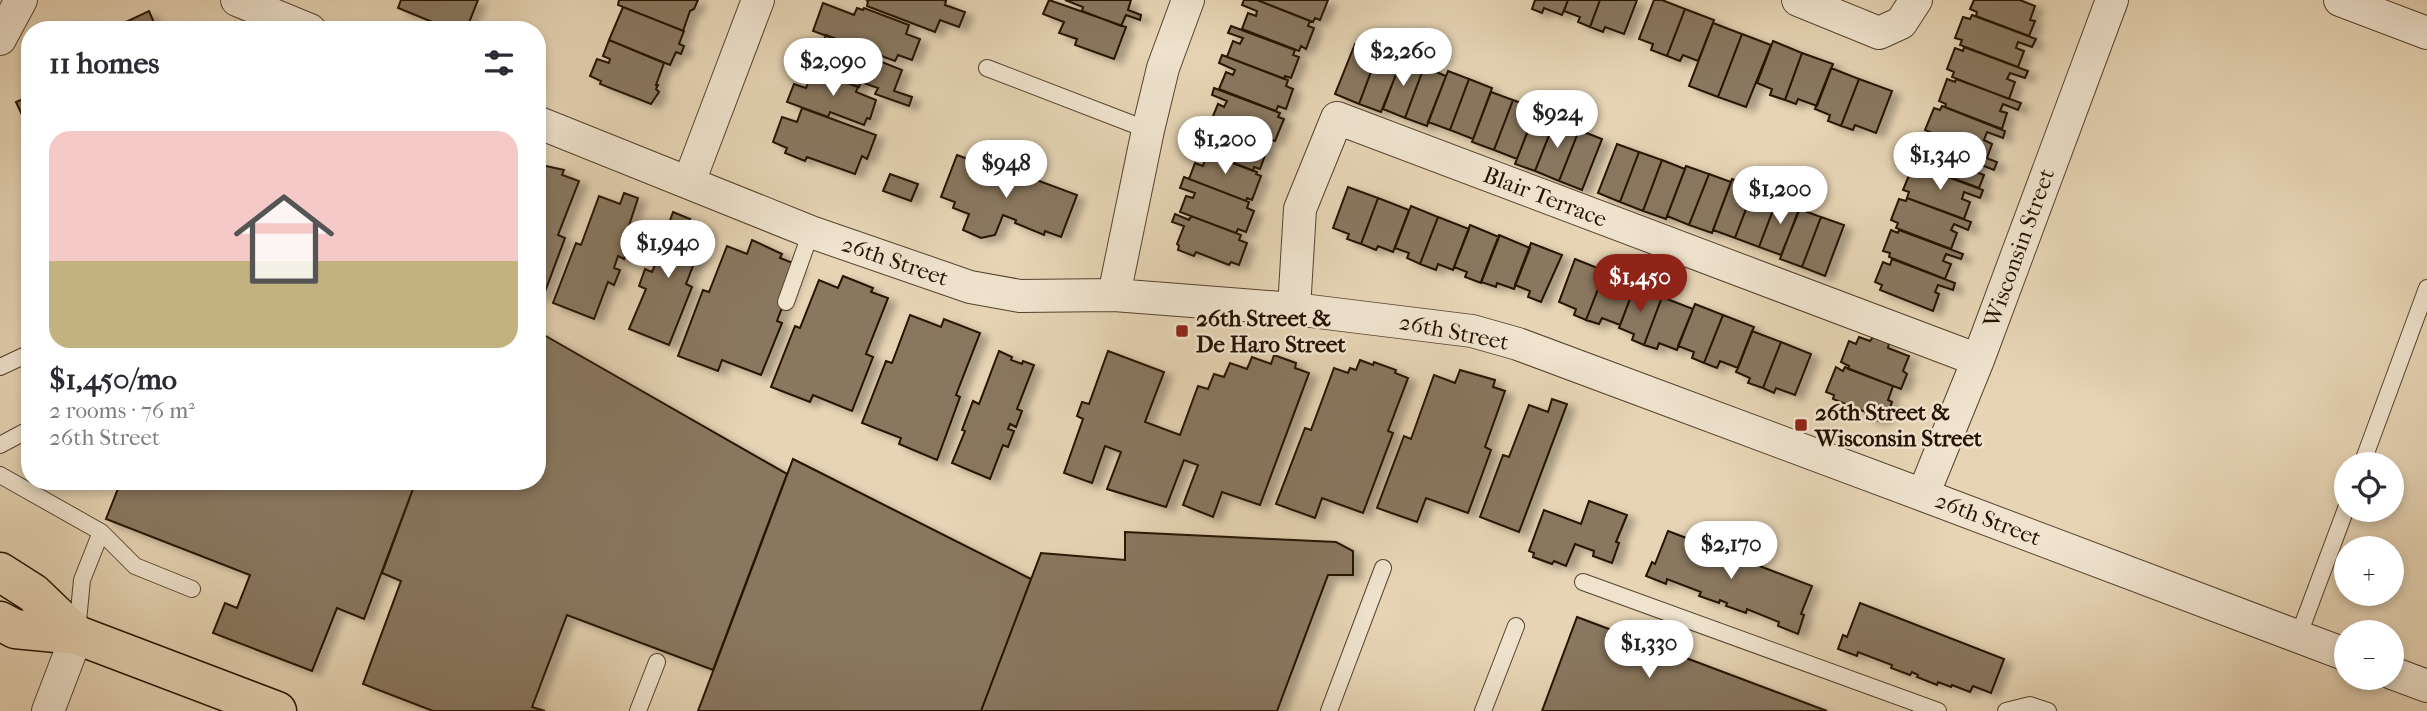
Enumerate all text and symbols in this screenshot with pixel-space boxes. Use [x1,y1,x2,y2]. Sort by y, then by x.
pin: $2,260 [1346,28,1460,88]
text: $2,260 [1370,37,1436,64]
pin: $2,090 [776,38,890,98]
icon: filters [480,44,518,82]
text: 11 homes [49,46,159,81]
text: $2,090 [800,47,866,74]
pin: $924 [1516,90,1598,150]
text: $924 [1532,99,1582,126]
pin: $1,200 [1168,116,1282,176]
text: $1,200 [1194,125,1256,152]
pin: $1,340 [1883,132,1997,192]
pin: $948 [965,140,1047,200]
text: $1,340 [1909,141,1971,168]
text: $948 [981,149,1031,176]
street label: Blair Terrace [1479,161,1611,233]
street label: Wisconsin Street [1977,165,2060,332]
pin: $1,200 [1723,166,1837,226]
text: $1,200 [1749,175,1811,202]
icon: home [221,176,347,302]
pin: $1,940 [611,220,725,280]
text: $1,940 [636,229,700,256]
street label: 26th Street [838,230,952,292]
pin: $1,450 [1583,254,1697,314]
text: $1,450 [1609,263,1671,290]
place label: 26th Street & De Haro Street [1196,305,1346,358]
street label: 26th Street [1397,308,1511,356]
marker: 26th Street & De Haro Street [1174,323,1190,339]
text: $1,450/mo [49,362,177,397]
text: 2 rooms · 76 m² [49,397,195,424]
place label: 26th Street & Wisconsin Street [1814,399,1983,452]
marker: 26th Street & Wisconsin Street [1793,417,1809,433]
text: 26th Street [49,424,160,451]
map controls [2334,452,2404,690]
button: locate [2334,452,2404,522]
street label: 26th Street [1931,486,2045,552]
pin: $2,170 [1674,522,1788,581]
text: $2,170 [1700,530,1762,557]
button: + [2334,536,2404,606]
pin: $1,330 [1592,620,1706,680]
button: − [2334,620,2404,690]
text: $1,330 [1620,629,1678,656]

